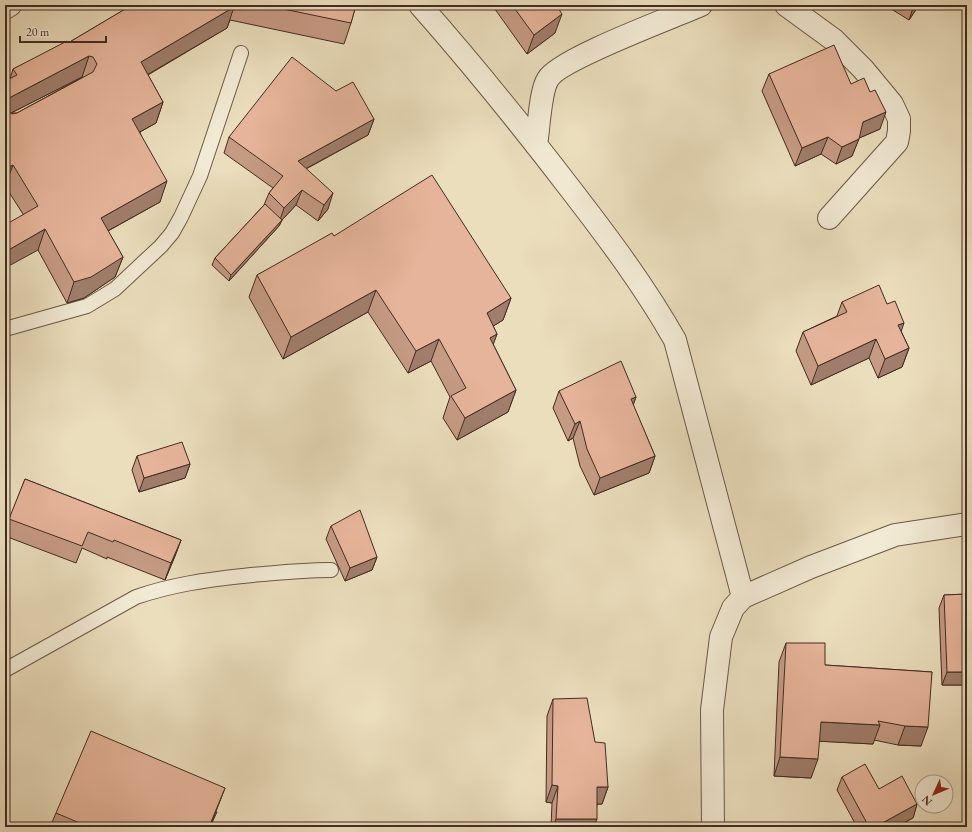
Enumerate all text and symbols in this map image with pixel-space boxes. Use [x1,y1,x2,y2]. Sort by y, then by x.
scale bar [20,18,106,44]
text: 20 m [26,24,50,40]
north arrow [914,774,954,814]
text: N [919,793,935,809]

